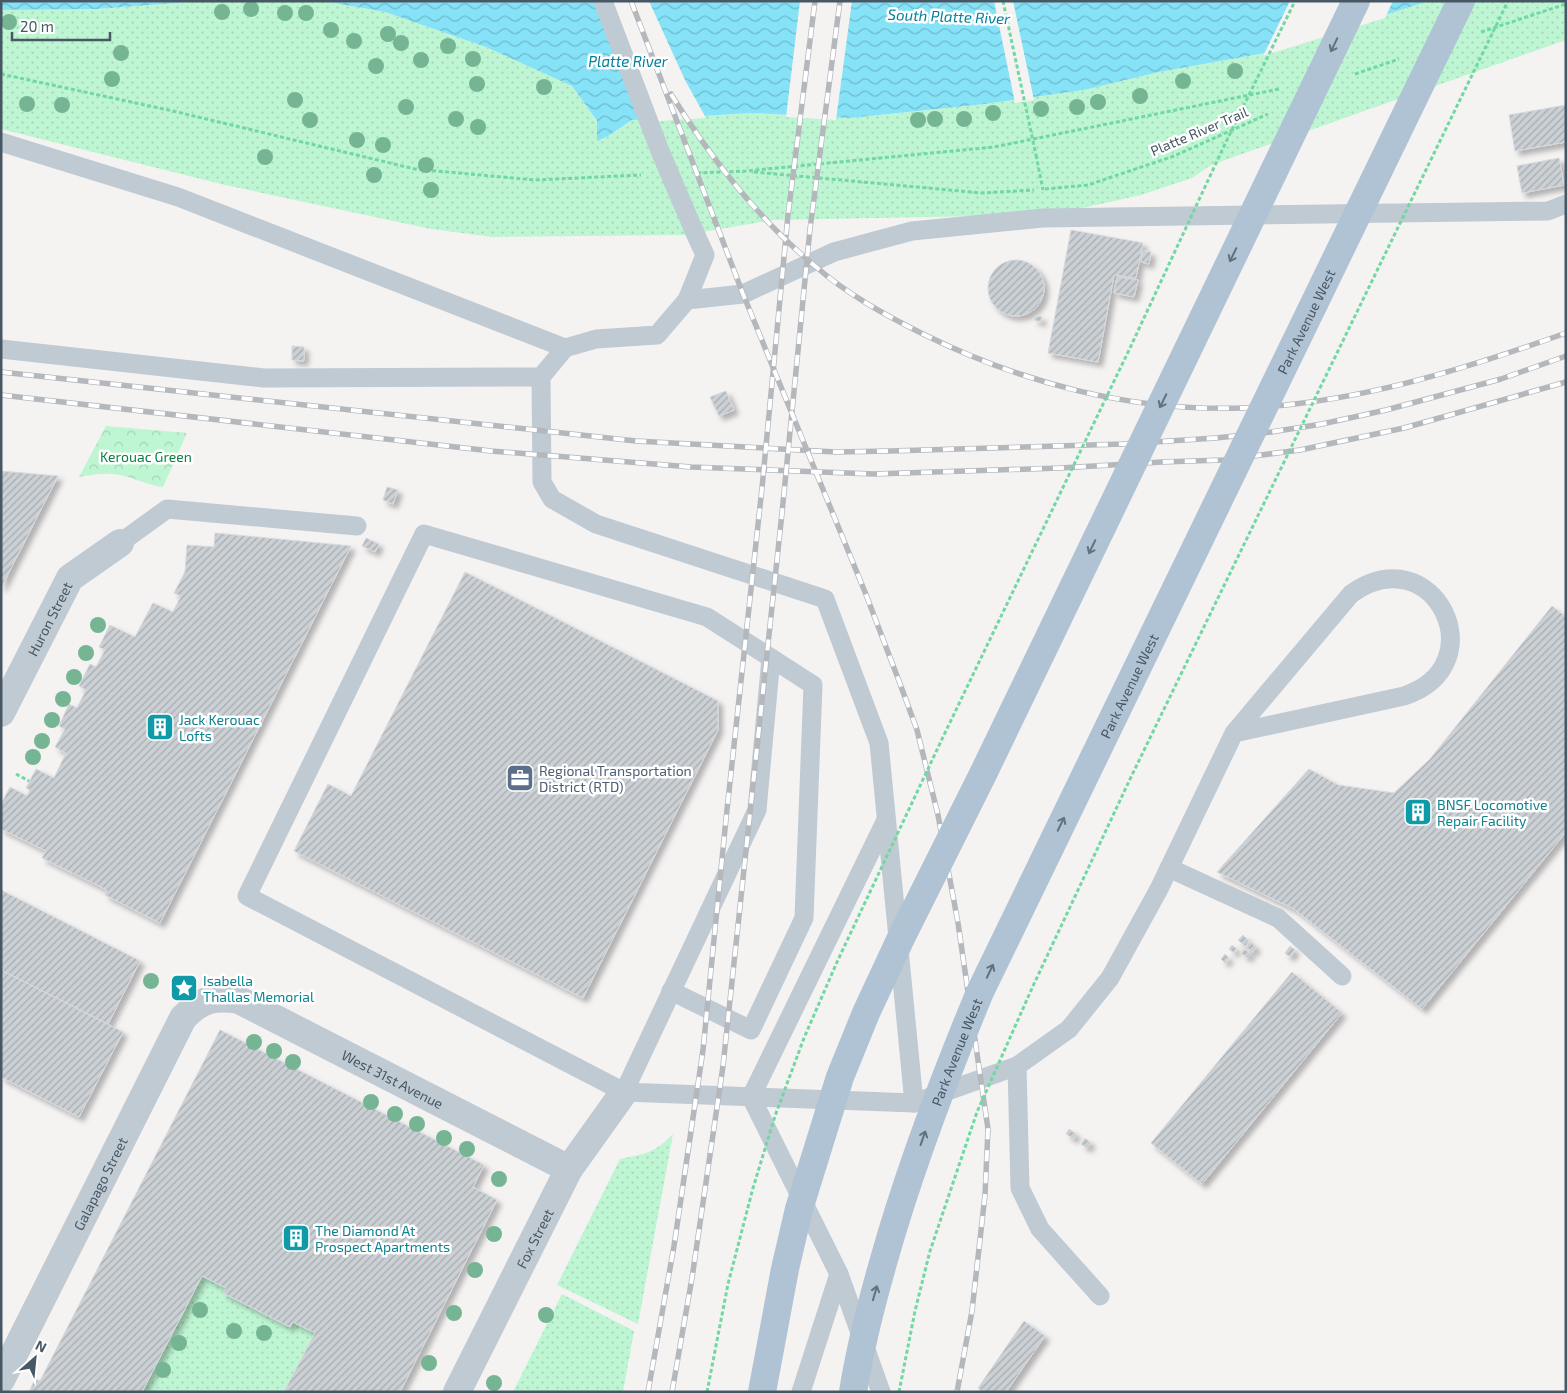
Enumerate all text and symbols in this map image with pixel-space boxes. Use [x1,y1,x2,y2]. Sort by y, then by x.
water label: South Platte River [887,5,1012,27]
scale bar [12,10,110,42]
text: 20 m [20,17,54,35]
one-way arrow [1329,37,1339,52]
water label: Platte River [588,52,669,70]
street label: Platte River Trail [1148,102,1251,159]
one-way arrow [1228,247,1238,262]
street label: Park Avenue West [1273,266,1338,376]
one-way arrow [1158,393,1167,408]
park label: Kerouac Green [100,448,192,465]
one-way arrow [1087,539,1096,554]
street label: Huron Street [23,579,75,659]
street label: Park Avenue West [1096,631,1161,741]
place label: Jack Kerouac Lofts [179,711,260,744]
building icon: Jack Kerouac Lofts [145,712,175,742]
place label: Regional Transportation District (RTD) [539,762,692,795]
office icon: Regional Transportation District (RTD) [505,763,535,793]
place label: BNSF Locomotive Repair Facility [1437,796,1548,829]
building icon: BNSF Locomotive Repair Facility [1403,797,1433,827]
one-way arrow [1056,817,1066,832]
one-way arrow [986,964,995,979]
place label: Isabella Thallas Memorial [203,972,315,1005]
place icon: Isabella Thallas Memorial [169,973,199,1003]
street label: Park Avenue West [927,996,985,1108]
street label: West 31st Avenue [339,1046,446,1112]
one-way arrow [919,1130,929,1146]
street label: Galapago Street [69,1134,130,1233]
street label: Fox Street [512,1206,556,1271]
place label: The Diamond At Prospect Apartments [315,1222,450,1255]
building icon: The Diamond At Prospect Apartments [281,1223,311,1253]
one-way arrow [870,1285,880,1301]
north arrow [10,1333,60,1383]
text: N [33,1336,49,1356]

